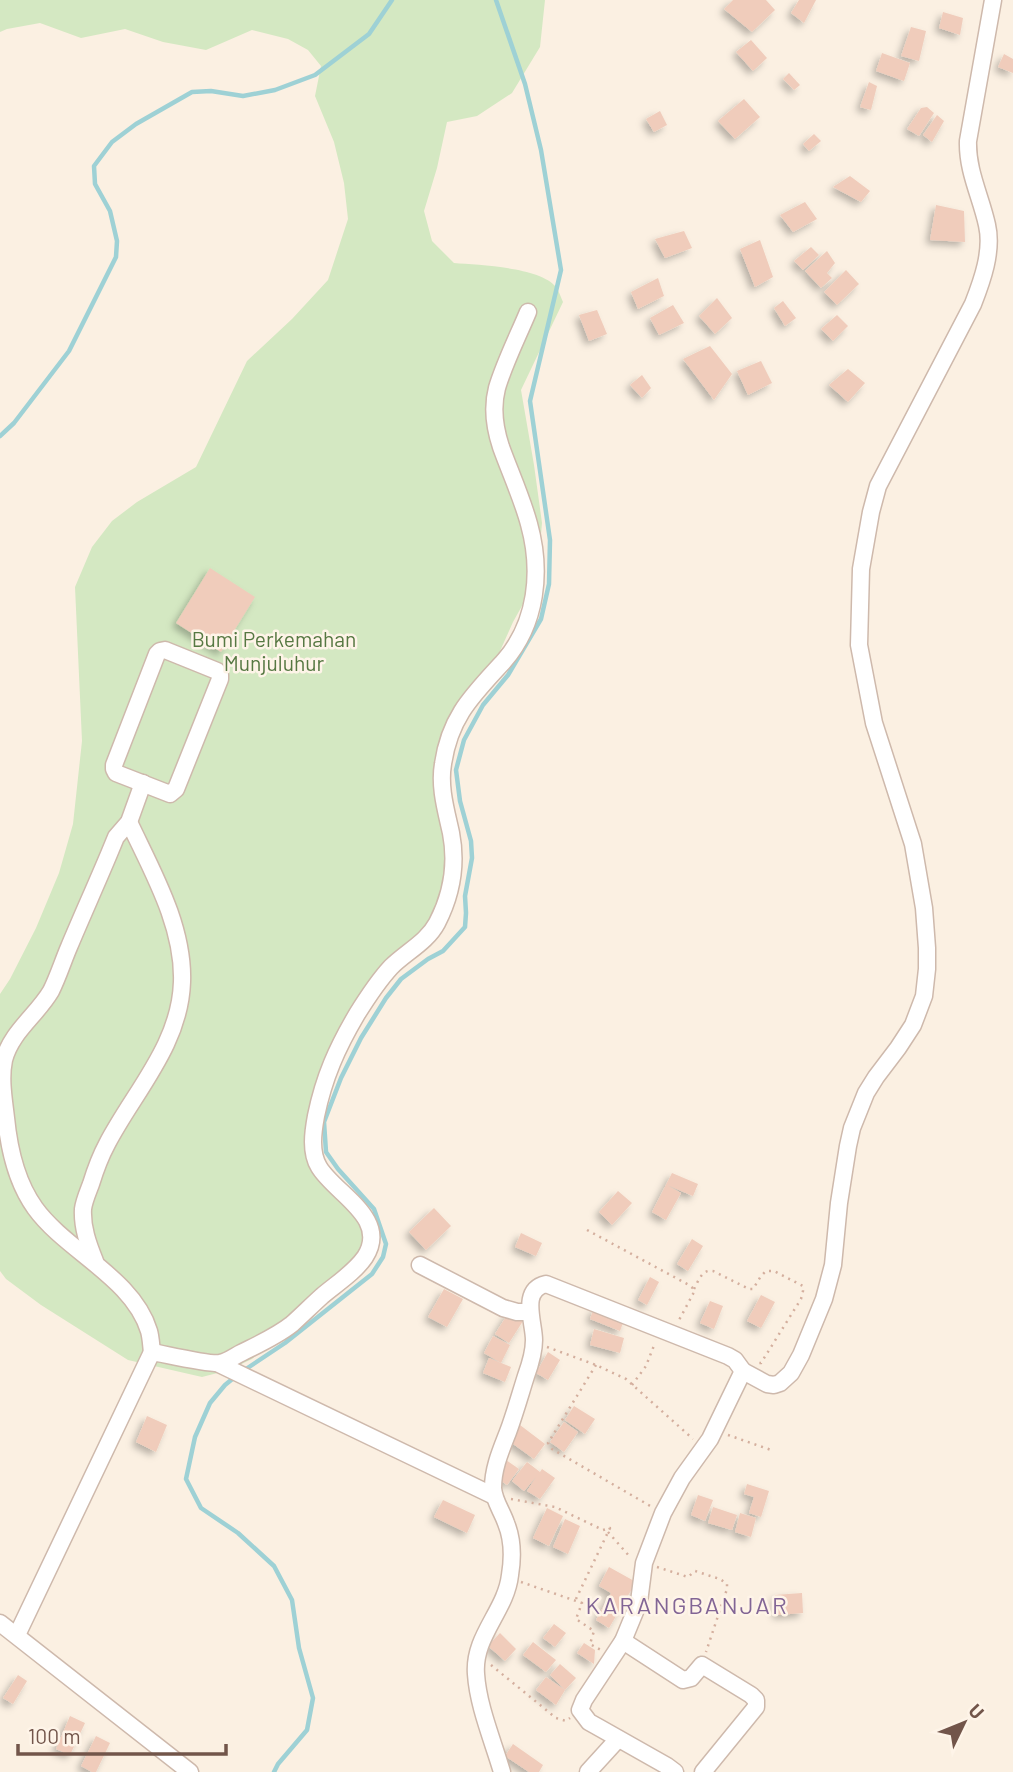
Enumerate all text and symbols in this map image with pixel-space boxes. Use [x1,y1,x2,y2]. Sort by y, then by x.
park label: Bumi Perkemahan Munjuluhur [192,626,356,675]
district label: KARANGBANJAR [585,1590,789,1619]
north arrow [929,1688,999,1758]
text: U [964,1699,989,1723]
scale bar [18,1712,226,1756]
text: 100 m [28,1723,81,1748]

